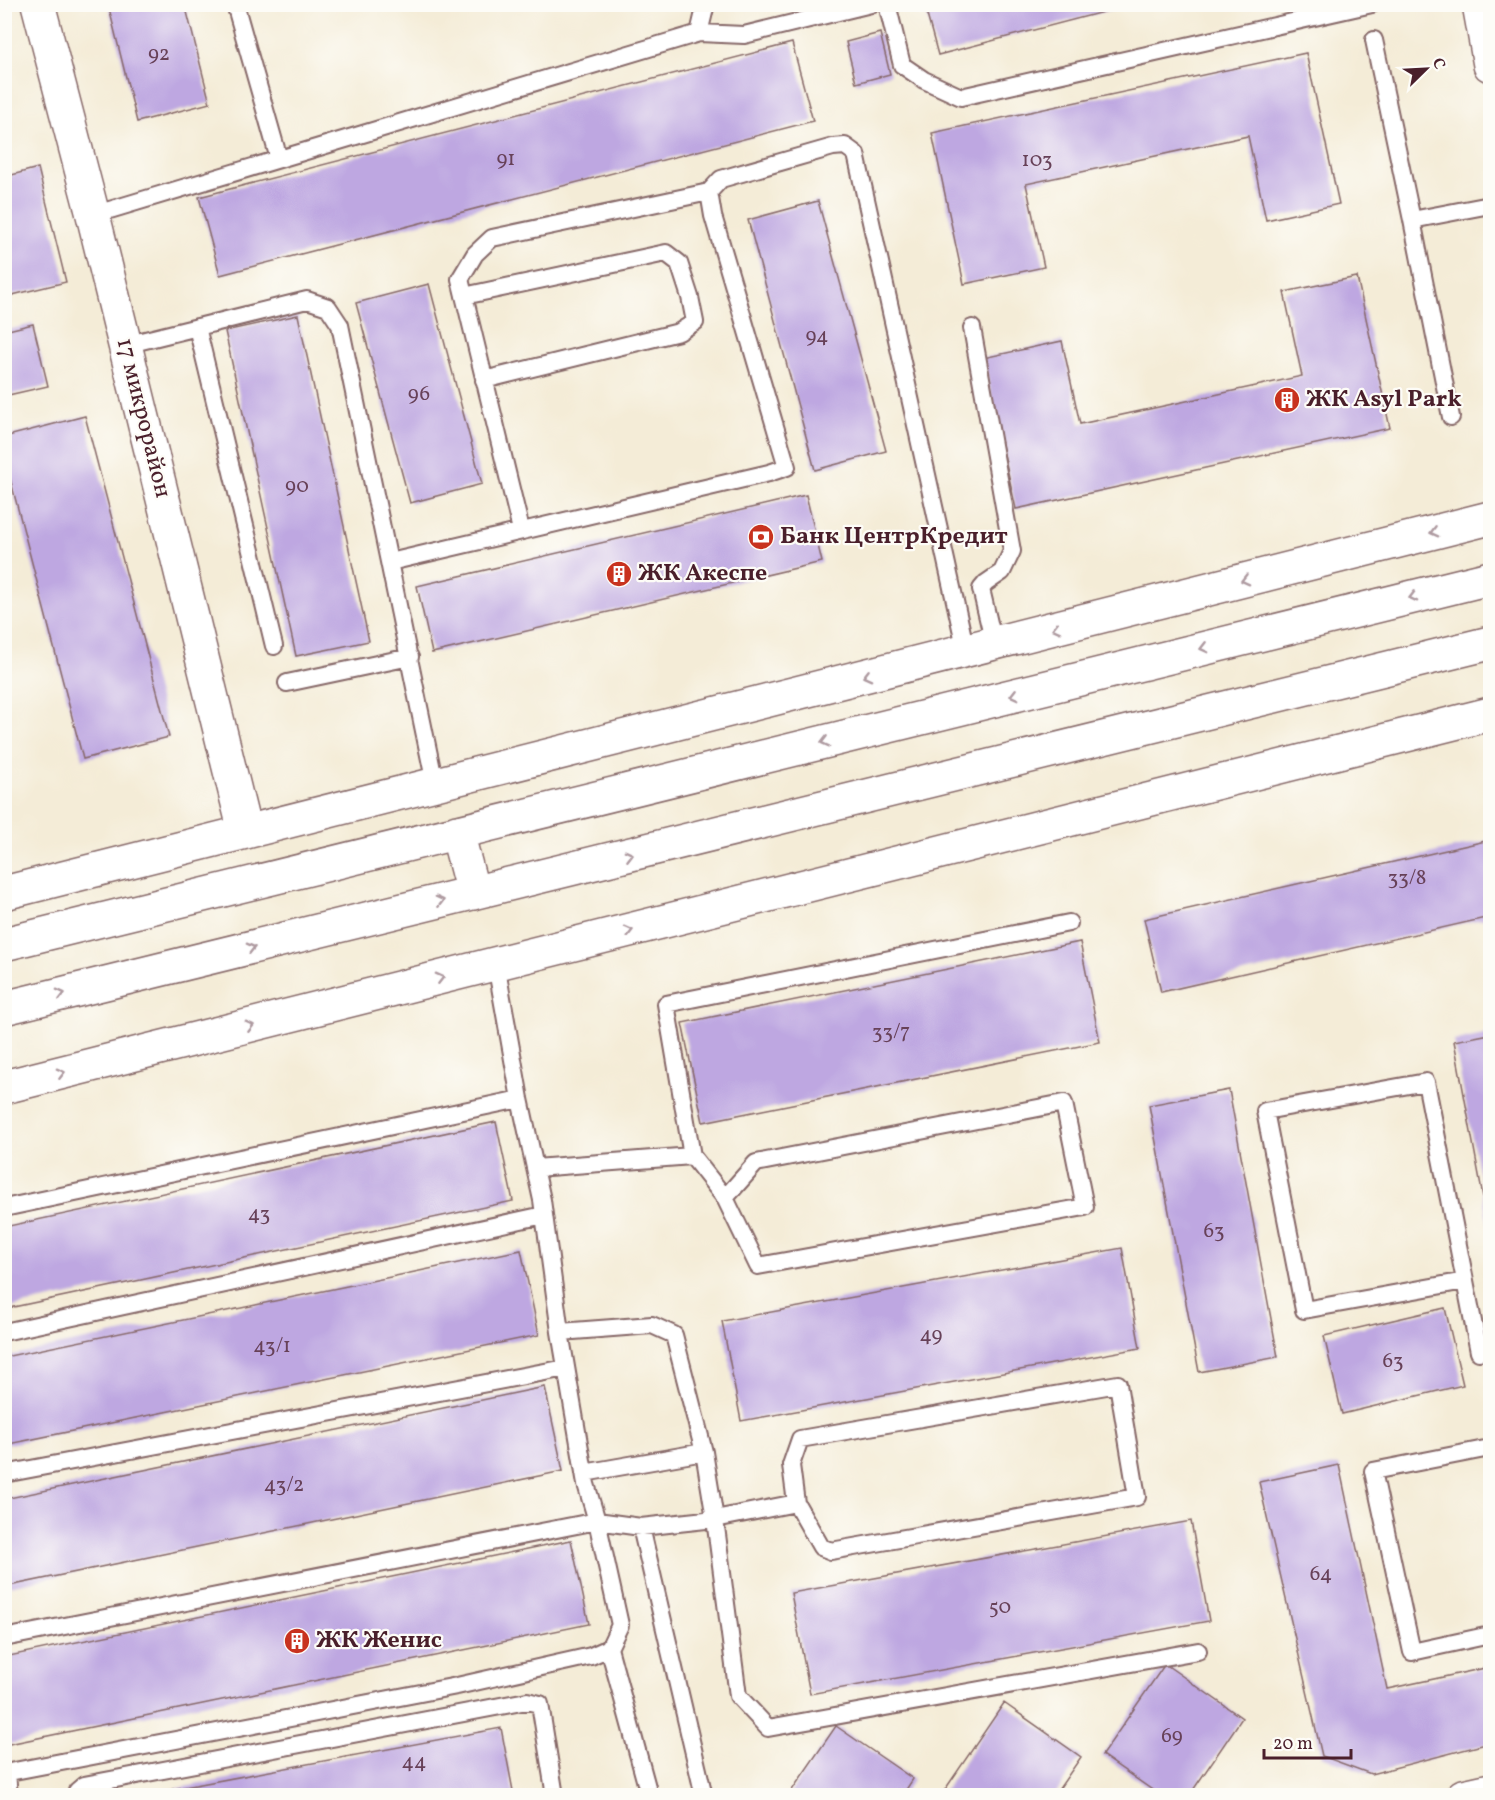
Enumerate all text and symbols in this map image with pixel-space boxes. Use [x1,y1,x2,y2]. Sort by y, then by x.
north arrow [1396,39,1456,99]
house number: 92 [148,40,170,69]
text: С [1426,55,1450,73]
house number: 91 [496,145,516,174]
house number: 103 [1022,146,1053,175]
house number: 94 [806,322,828,351]
street label: 17 микрорайон [107,334,179,502]
house number: 96 [408,380,430,409]
place label: ЖК Asyl Park [1306,383,1462,417]
building icon: ЖК Asyl Park [1272,385,1302,415]
house number: 90 [285,472,309,501]
place label: Банк ЦентрКредит [780,520,1008,554]
bank icon: Банк ЦентрКредит [746,522,776,552]
one-way arrow [1429,525,1439,538]
place label: ЖК Акеспе [638,557,767,591]
building icon: ЖК Акеспе [604,559,634,589]
one-way arrow [1240,573,1250,586]
one-way arrow [1409,589,1419,602]
one-way arrow [1051,621,1061,634]
one-way arrow [1199,641,1209,654]
one-way arrow [862,668,872,681]
one-way arrow [1009,687,1019,700]
one-way arrow [820,734,830,747]
one-way arrow [624,849,634,862]
house number: 33/8 [1387,864,1427,893]
one-way arrow [435,896,445,909]
one-way arrow [624,925,634,938]
one-way arrow [245,942,255,955]
one-way arrow [434,973,444,986]
one-way arrow [56,989,66,1002]
house number: 33/7 [872,1018,910,1047]
one-way arrow [245,1020,255,1033]
one-way arrow [56,1067,66,1080]
house number: 43 [248,1200,270,1229]
house number: 63 [1203,1217,1225,1246]
house number: 49 [920,1321,943,1350]
house number: 43/1 [253,1332,291,1361]
house number: 63 [1382,1347,1404,1376]
house number: 43/2 [264,1471,304,1500]
house number: 64 [1310,1560,1332,1589]
house number: 50 [989,1593,1011,1622]
place label: ЖК Женис [316,1624,442,1658]
building icon: ЖК Женис [282,1626,312,1656]
house number: 69 [1161,1722,1183,1751]
scale bar [1264,1722,1351,1760]
text: 20 m [1273,1732,1313,1757]
house number: 44 [401,1748,427,1777]

